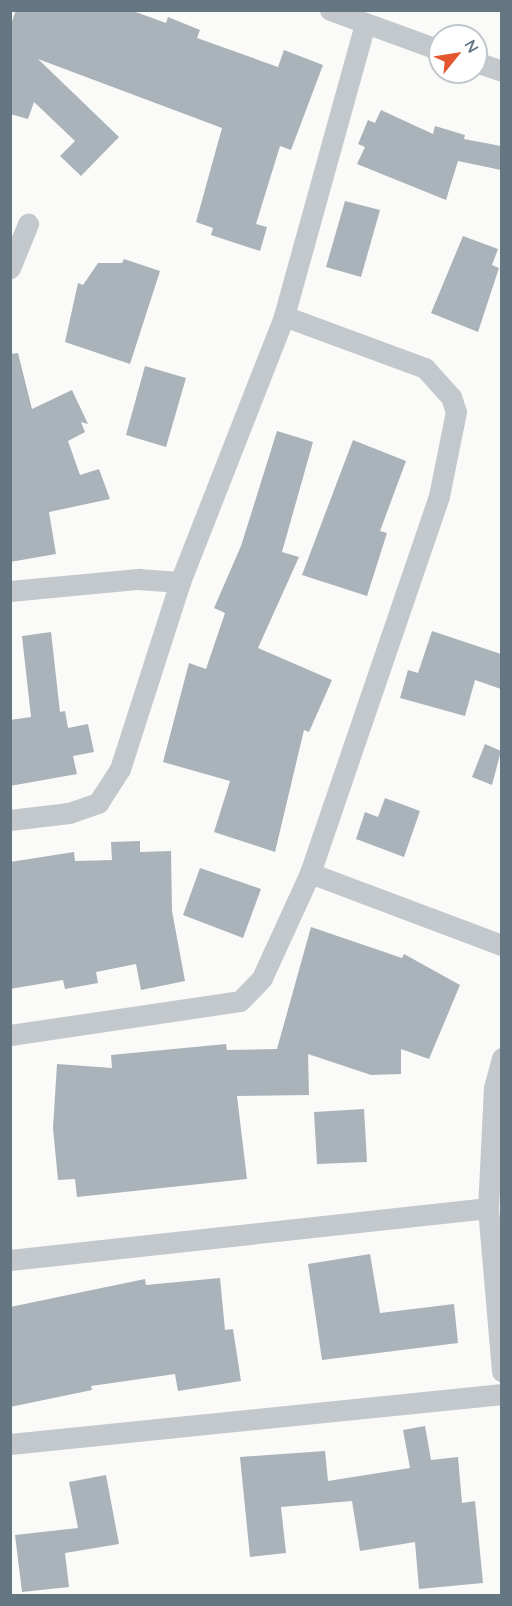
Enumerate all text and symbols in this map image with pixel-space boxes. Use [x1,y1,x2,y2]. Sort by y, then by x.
north arrow [428,24,488,84]
text: N [460,36,483,56]

